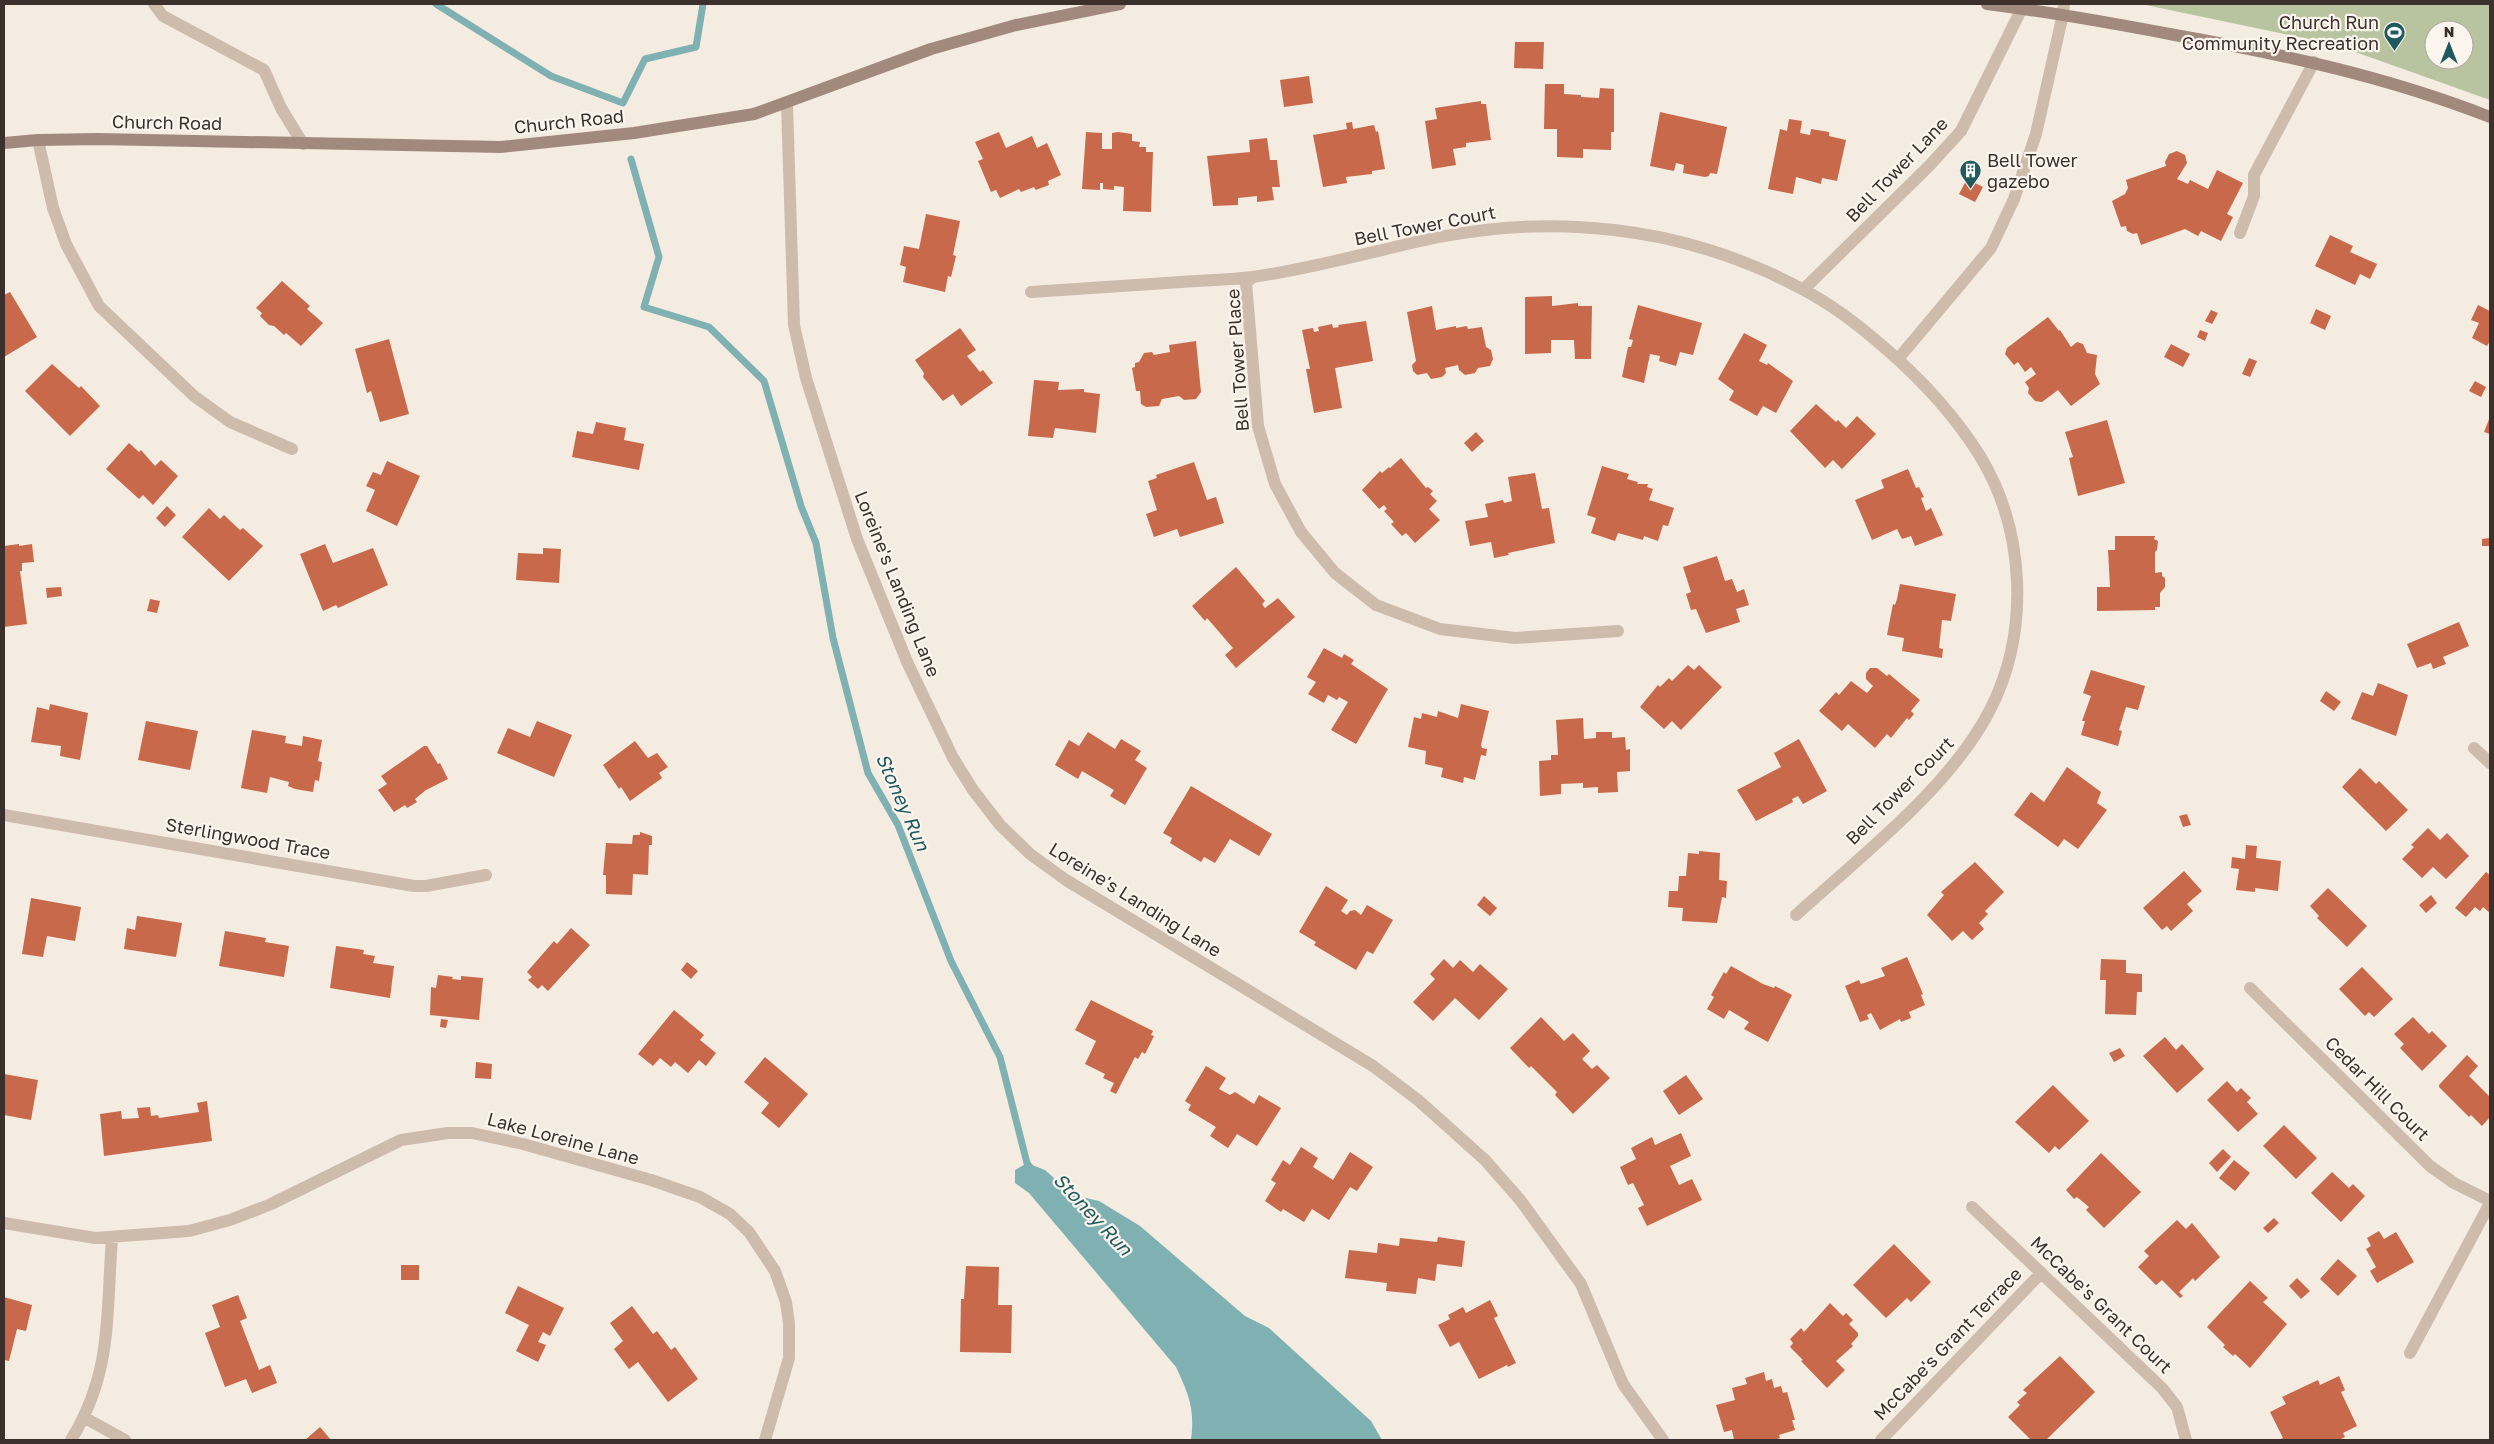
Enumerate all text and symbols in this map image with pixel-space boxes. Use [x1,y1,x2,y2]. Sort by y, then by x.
place label: Church Run Community Recreation [2182,11,2379,54]
north arrow [2424,20,2474,70]
sports icon: Church Run Community Recreation [2383,21,2407,52]
text: N [2444,23,2454,40]
street label: Church Road [513,104,625,138]
street label: Church Road [112,110,222,134]
street label: Bell Tower Lane [1841,112,1952,226]
place label: Bell Tower gazebo [1987,149,2078,192]
building icon: Bell Tower gazebo [1959,159,1983,190]
street label: Bell Tower Court [1352,201,1497,250]
street label: Bell Tower Place [1221,288,1253,432]
street label: Loreine's Landing Lane [851,487,945,680]
street label: Bell Tower Court [1841,732,1958,849]
water label: Stoney Run [872,750,936,855]
street label: Sterlingwood Trace [164,813,332,863]
street label: Loreine's Landing Lane [1045,837,1226,961]
street label: Cedar Hill Court [2321,1032,2434,1145]
street label: Lake Loreine Lane [485,1107,642,1169]
water label: Stoney Run [1049,1168,1138,1261]
street label: McCabe's Grant Court [2026,1231,2177,1377]
street label: McCabe's Grant Terrace [1869,1262,2026,1424]

